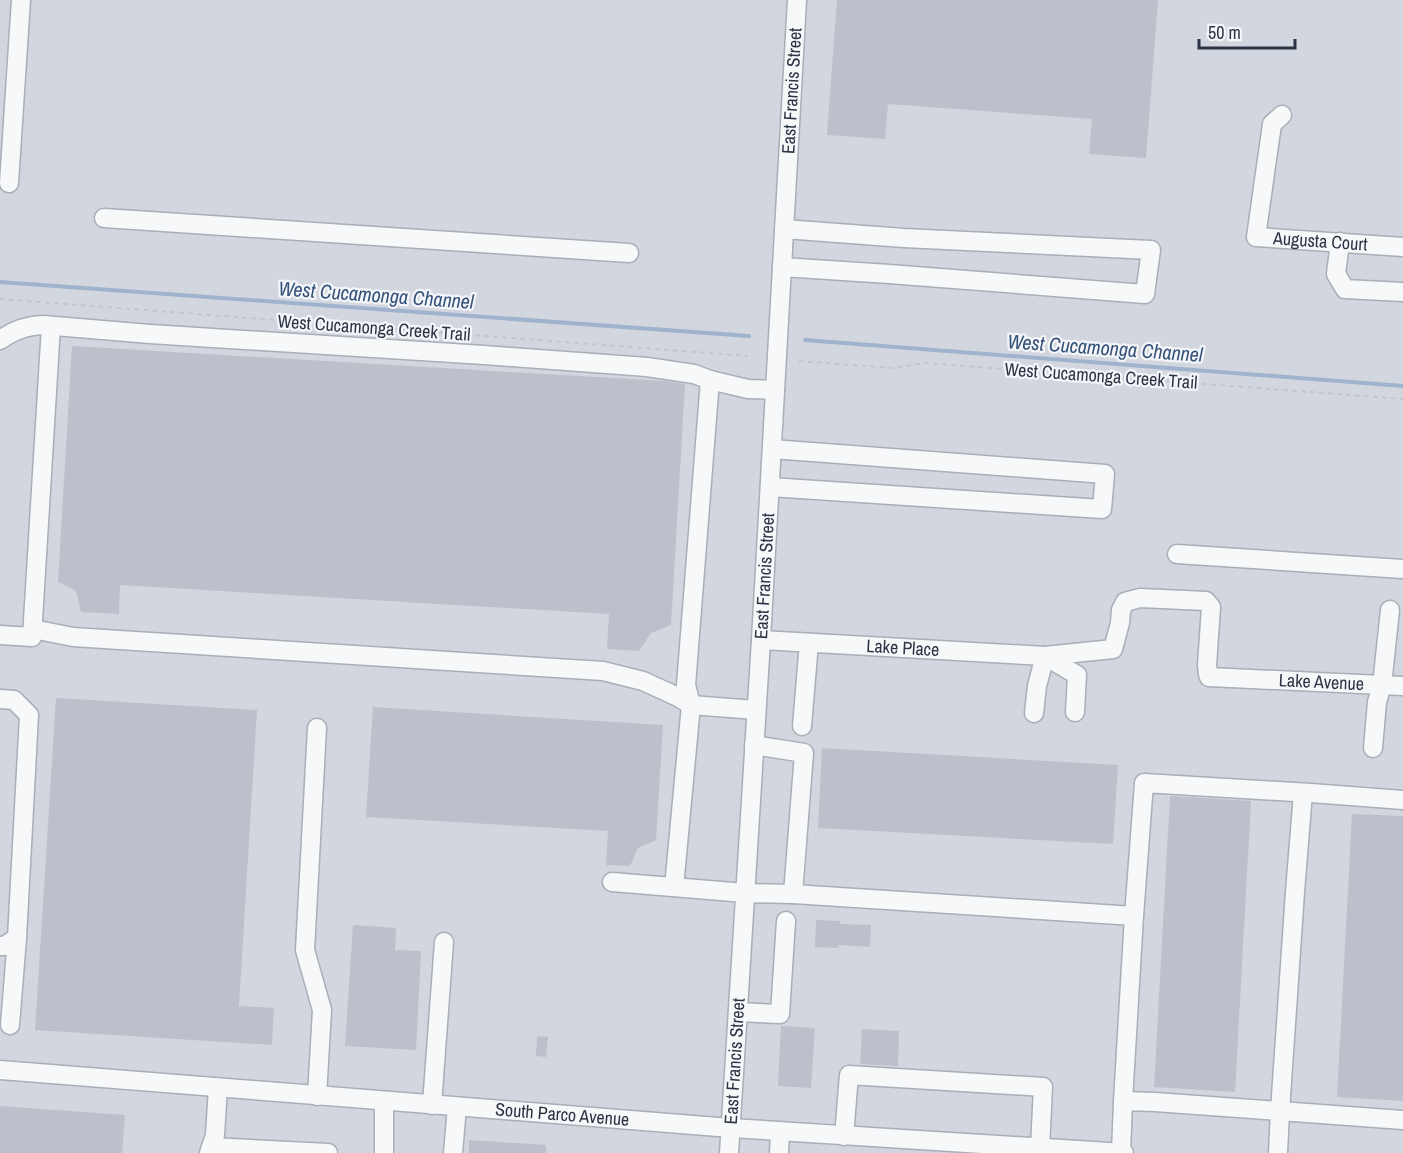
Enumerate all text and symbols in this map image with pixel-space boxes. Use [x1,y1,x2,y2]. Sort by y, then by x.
scale bar [1199,12,1295,50]
text: 50 m [1208,20,1241,45]
street label: East Francis Street [775,27,807,155]
street label: Augusta Court [1271,225,1368,257]
water label: West Cucamonga Channel [278,274,475,315]
street label: West Cucamonga Creek Trail [277,308,471,347]
water label: West Cucamonga Channel [1007,327,1204,368]
street label: West Cucamonga Creek Trail [1004,356,1198,395]
street label: East Francis Street [748,512,780,640]
street label: Lake Place [866,633,940,662]
street label: Lake Avenue [1278,667,1365,696]
street label: East Francis Street [718,997,751,1125]
street label: South Parco Avenue [494,1096,630,1132]

